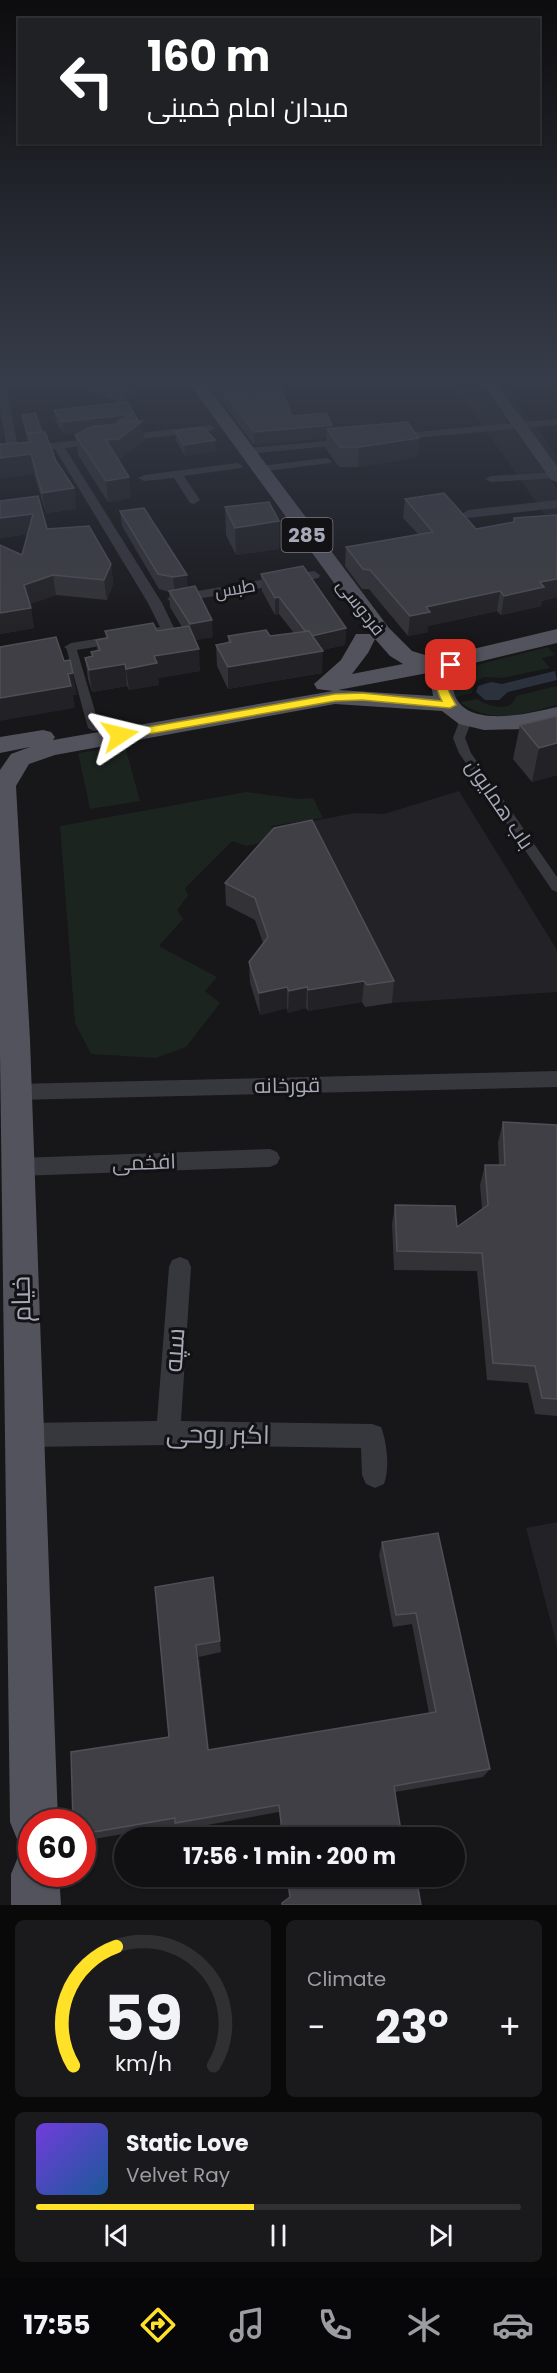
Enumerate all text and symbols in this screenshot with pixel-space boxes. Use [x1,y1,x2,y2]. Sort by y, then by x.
text: 160 m [147,27,270,86]
icon: left [48,42,126,120]
text: میدان امام خمینی [147,89,349,126]
road number: 285 [282,518,332,552]
street label: طبس [213,572,257,604]
street label: فردوسی [331,573,391,641]
pin [425,639,476,690]
icon: arrive [434,648,467,681]
position arrow [88,703,152,767]
street label: باب همایون [459,753,541,855]
street label: قورخانه [254,1070,320,1100]
street label: افخمی [112,1146,176,1178]
street label: خیام [3,1276,39,1322]
street label: سپه [155,1327,193,1373]
street label: اکبر روحی [166,1415,270,1453]
speed limit sign: 60 [18,1809,96,1887]
text: 17:56 · 1 min · 200 m [183,1841,396,1872]
text: Climate [307,1965,386,1993]
text: 59 [104,1974,182,2062]
text: 23° [375,1996,449,2059]
text: − [307,2004,325,2051]
text: + [498,2004,521,2051]
text: km/h [114,2048,172,2079]
text: Static Love [126,2128,249,2159]
text: Velvet Ray [126,2161,230,2189]
icon: previous [100,2219,133,2252]
icon: pause [262,2219,295,2252]
icon: next [424,2219,457,2252]
icon: directions [137,2304,179,2346]
icon: music [226,2304,268,2346]
icon: phone [314,2304,356,2346]
icon: climate [403,2304,445,2346]
icon: car [492,2304,534,2346]
text: 17:55 [23,2306,91,2343]

